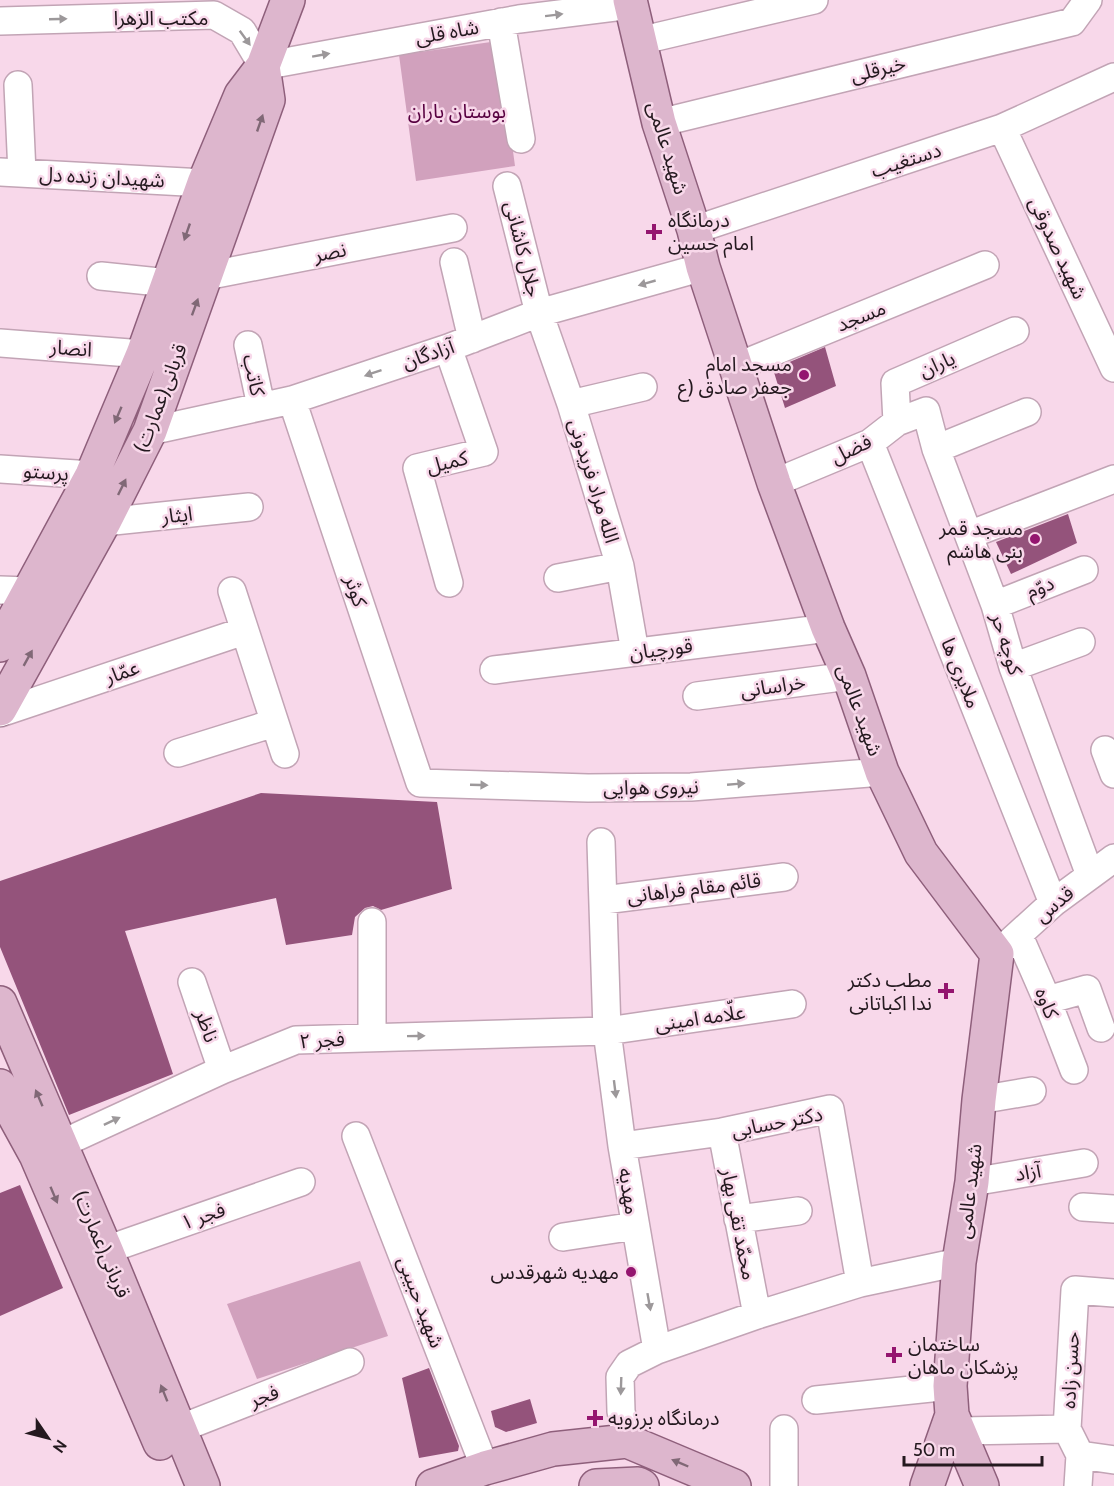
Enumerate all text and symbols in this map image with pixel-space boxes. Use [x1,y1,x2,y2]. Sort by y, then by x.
street label: مکتب الزهرا [113,6,209,30]
one-way arrow [545,10,564,19]
one-way arrow [49,15,68,24]
street label: شاه قلی [414,15,480,49]
one-way arrow [239,29,251,45]
one-way arrow [312,50,331,59]
street label: خیرقلی [848,51,908,87]
park label: بوستان باران [408,99,506,123]
street label: شهید عالمی [643,99,693,197]
one-way arrow [255,114,265,132]
street label: دستغیب [868,137,944,183]
street label: شهیدان زنده دل [39,162,165,192]
street label: شهید صدوقی [1024,193,1092,303]
street label: جلال کاشانی [500,199,546,299]
place label: درمانگاه امام حسین [668,208,754,258]
one-way arrow [181,223,191,241]
marker: درمانگاه امام حسین [645,223,663,241]
street label: نصر [311,237,348,267]
one-way arrow [637,279,655,288]
street label: مسجد [833,295,889,337]
one-way arrow [190,297,200,315]
street label: انصار [48,334,93,361]
street label: آزادگان [399,334,458,374]
street label: (عمارت)قربانی [128,340,192,456]
street label: یاران [915,346,959,382]
street label: کاتب [238,352,270,399]
place label: مسجد امام جعفر صادق (ع [678,352,792,402]
marker: مسجد امام جعفر صادق (ع [797,368,811,382]
one-way arrow [364,369,382,378]
one-way arrow [113,406,122,423]
street label: الله مراد فریدونی [564,416,624,546]
street label: فضل [827,429,875,469]
street label: کمیل [424,445,471,479]
street label: پرستو [22,458,70,487]
one-way arrow [117,478,127,495]
street label: ایثار [159,501,194,529]
place label: مسجد قمر بنی هاشم [938,516,1023,566]
marker: مسجد قمر بنی هاشم [1028,532,1042,546]
street label: کوثر [339,571,373,610]
street label: دوّم [1022,571,1059,606]
street label: کوچه حر [985,609,1028,679]
street label: قورچیان [628,633,694,666]
street label: ملایری ها [936,634,986,712]
one-way arrow [23,650,34,666]
street label: عمّار [101,655,142,689]
street label: شهید عالمی [832,661,888,759]
street label: خراسانی [739,670,807,702]
street label: نیروی هوایی [603,774,699,800]
one-way arrow [727,779,746,788]
one-way arrow [469,780,488,789]
street label: قائم مقام فراهانی [626,868,763,911]
street label: قدس [1030,881,1079,927]
place label: مطب دکتر ندا اکباتانی [847,968,932,1015]
marker: مطب دکتر ندا اکباتانی [937,982,955,1000]
street label: کاوه [1030,984,1064,1023]
street label: علّامه امینی [653,997,747,1036]
street label: ناظر [190,1006,224,1045]
street label: فجر ۲ [298,1026,346,1054]
one-way arrow [407,1031,426,1040]
one-way arrow [610,1080,619,1099]
one-way arrow [34,1088,44,1106]
street label: دکتر حسابی [729,1101,825,1143]
one-way arrow [104,1116,121,1125]
street label: شهید عالمی [951,1142,987,1240]
street label: آزاد [1013,1158,1044,1186]
street label: محمّد تقی بهار [716,1165,762,1282]
street label: مهدیه [613,1166,645,1216]
one-way arrow [49,1186,59,1204]
street label: (عمارت)قربانی [69,1187,135,1302]
street label: فجر ۱ [178,1197,228,1235]
street label: شهید حبیبی [393,1253,449,1351]
place label: مهدیه شهرقدس [491,1260,619,1284]
marker: مهدیه شهرقدس [624,1265,638,1279]
one-way arrow [645,1293,654,1312]
street label: حسن زاده [1056,1331,1084,1409]
place label: ساختمان پزشکان ماهان [908,1332,1018,1380]
marker: ساختمان پزشکان ماهان [885,1346,903,1364]
one-way arrow [616,1377,625,1396]
street label: فجر [245,1379,282,1413]
one-way arrow [159,1384,168,1402]
place label: درمانگاه برزویه [608,1406,720,1430]
north arrow [18,1408,78,1468]
marker: درمانگاه برزویه [586,1409,604,1427]
scale bar [904,1429,1042,1467]
text: N [49,1436,71,1456]
text: 50 m [913,1439,955,1461]
one-way arrow [670,1458,688,1468]

